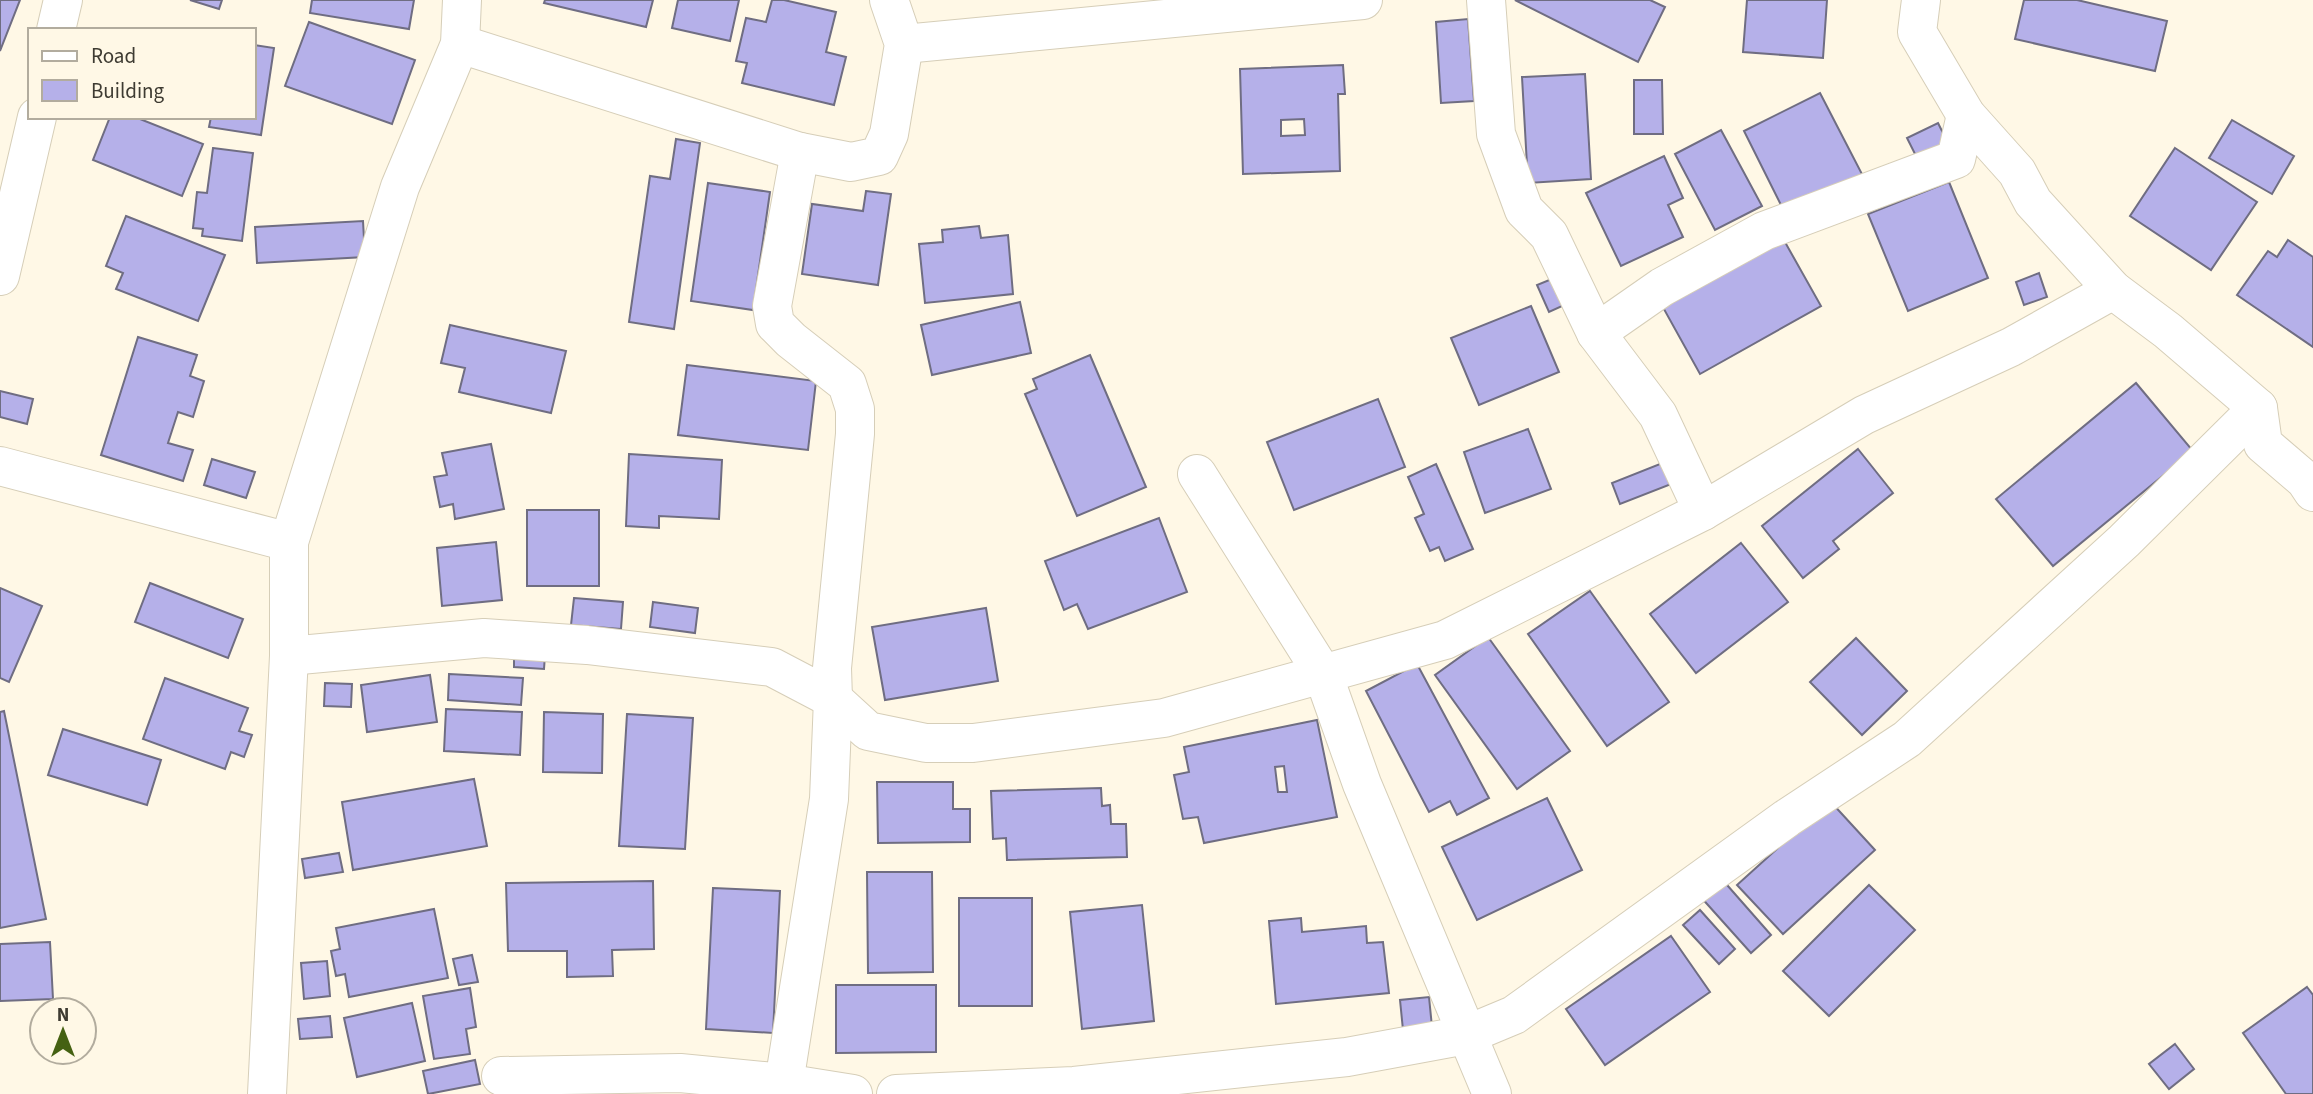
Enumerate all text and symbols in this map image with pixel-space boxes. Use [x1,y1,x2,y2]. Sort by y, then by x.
legend [28,28,256,119]
text: Road [91,41,136,71]
text: Building [91,76,165,106]
north arrow [28,996,98,1066]
text: N [57,1002,69,1029]

